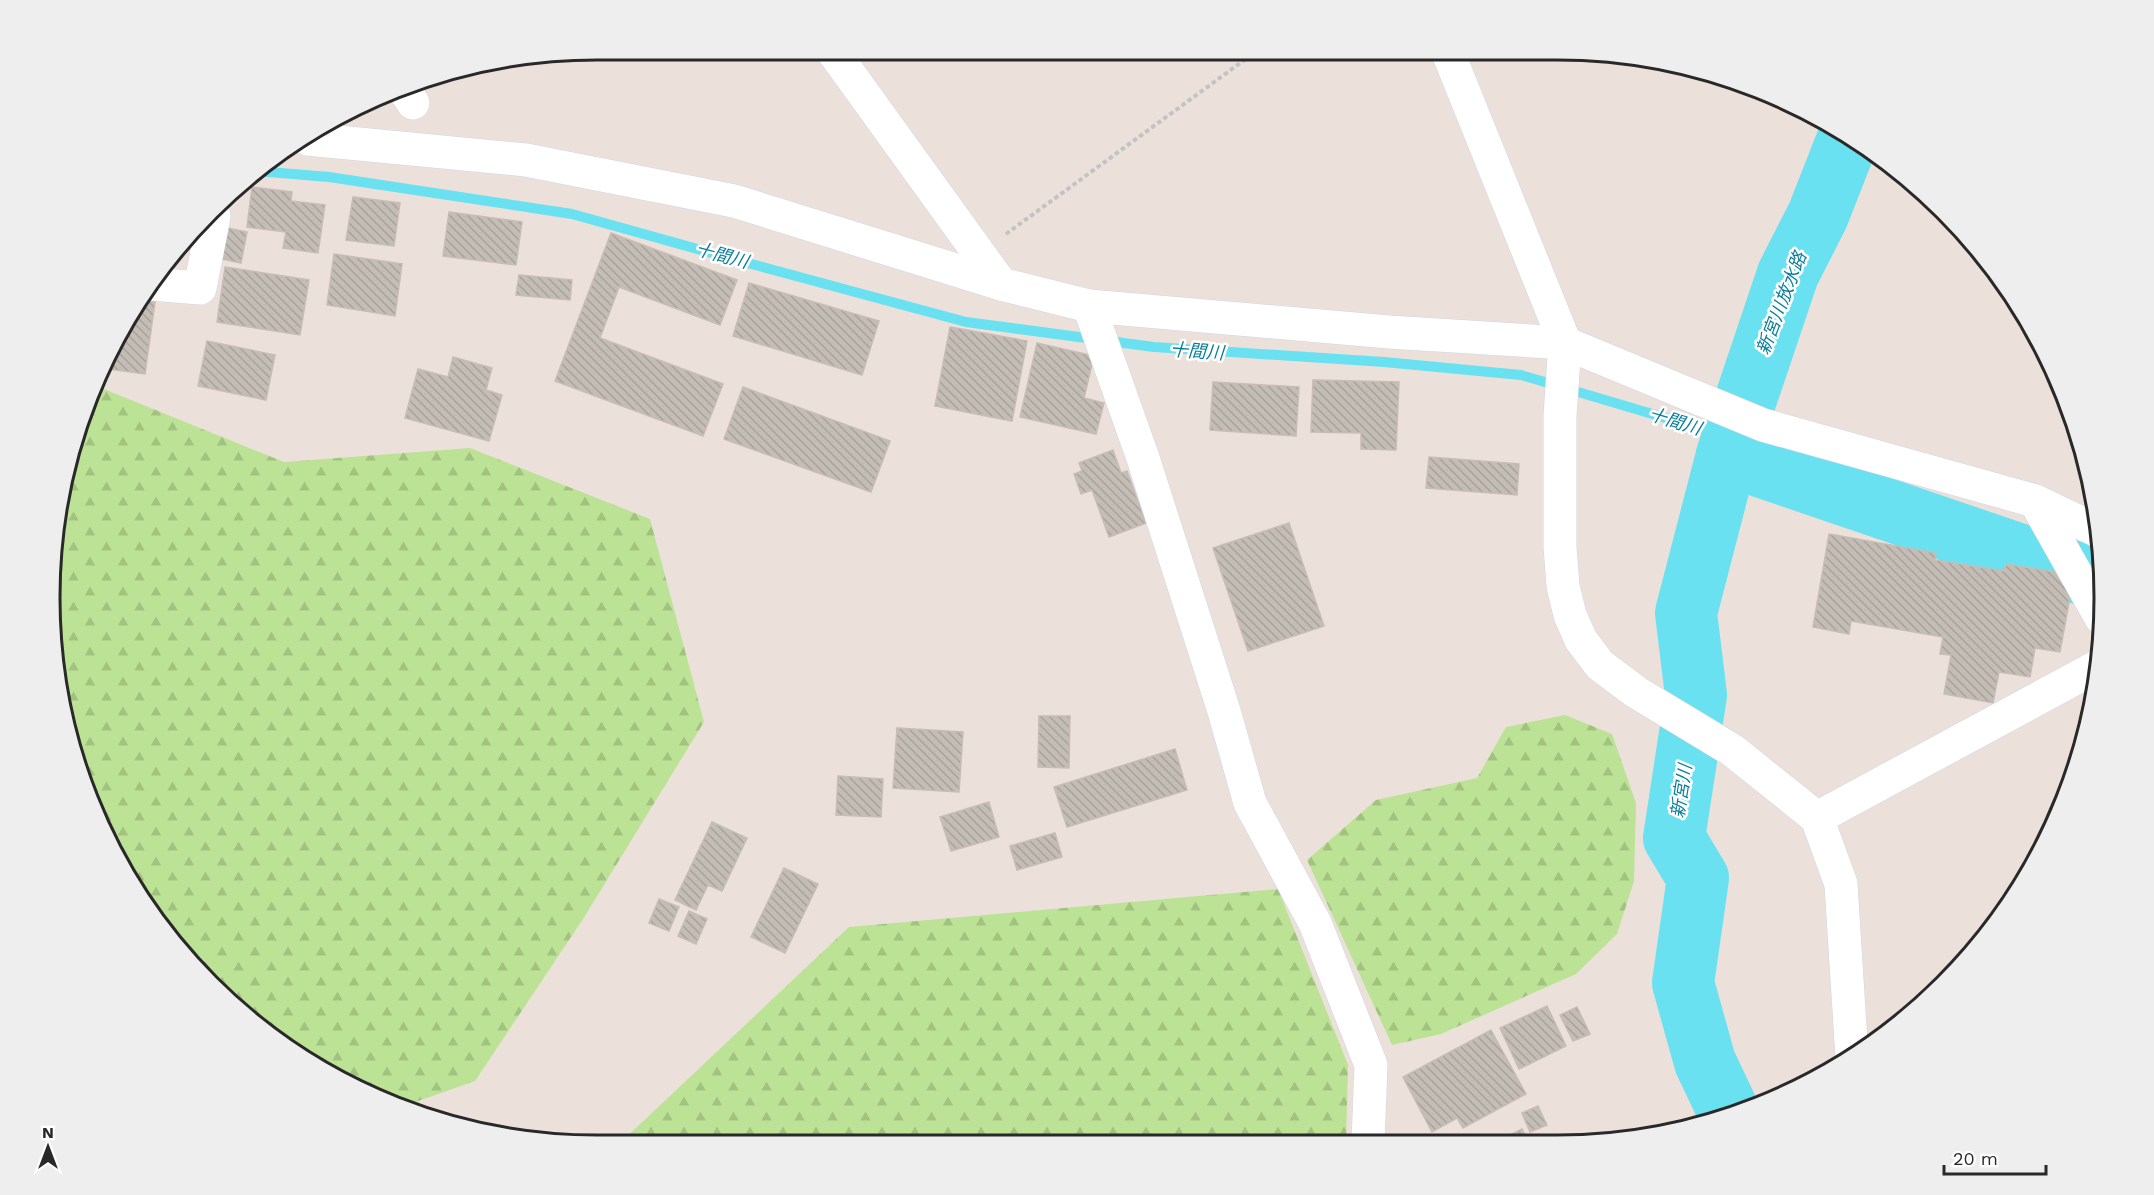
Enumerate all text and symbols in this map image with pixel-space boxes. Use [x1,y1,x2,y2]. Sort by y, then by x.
water label: 十間川 [693,238,753,273]
water label: 新宮川放水路 [1752,247,1811,357]
water label: 十間川 [1169,339,1227,363]
water label: 十間川 [1646,403,1706,440]
water label: 新宮川 [1666,761,1696,819]
north arrow [18,1117,78,1177]
text: N [42,1123,54,1142]
scale bar [1944,1138,2046,1176]
text: 20 m [1953,1148,1998,1169]

